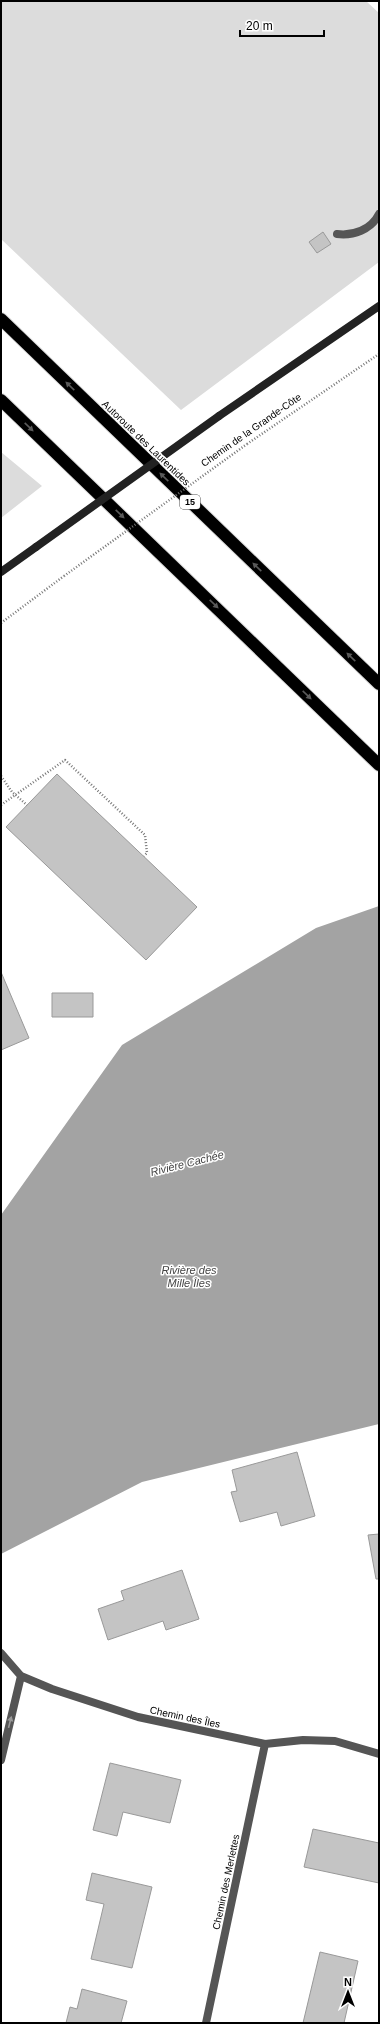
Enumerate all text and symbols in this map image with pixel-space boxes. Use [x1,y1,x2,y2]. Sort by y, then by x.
scale bar [240,12,324,38]
text: 20 m [246,19,273,33]
one-way arrow [65,382,75,391]
street label: Chemin de la Grande-Côte [199,391,303,469]
street label: Autoroute des Laurentides [100,398,192,488]
one-way arrow [24,422,34,432]
one-way arrow [159,472,169,482]
road number: 15 [180,495,200,509]
one-way arrow [115,510,125,519]
one-way arrow [252,562,262,572]
one-way arrow [209,599,219,609]
one-way arrow [346,652,356,662]
one-way arrow [302,690,312,700]
water label: Rivière Cachée [149,1148,225,1178]
water label: Rivière des Mille Îles [161,1264,217,1289]
street label: Chemin des Îles [149,1703,221,1730]
one-way arrow [8,1715,14,1728]
street label: Chemin des Merlettes [211,1833,241,1931]
north arrow [328,1972,368,2012]
text: N [344,1976,352,1988]

